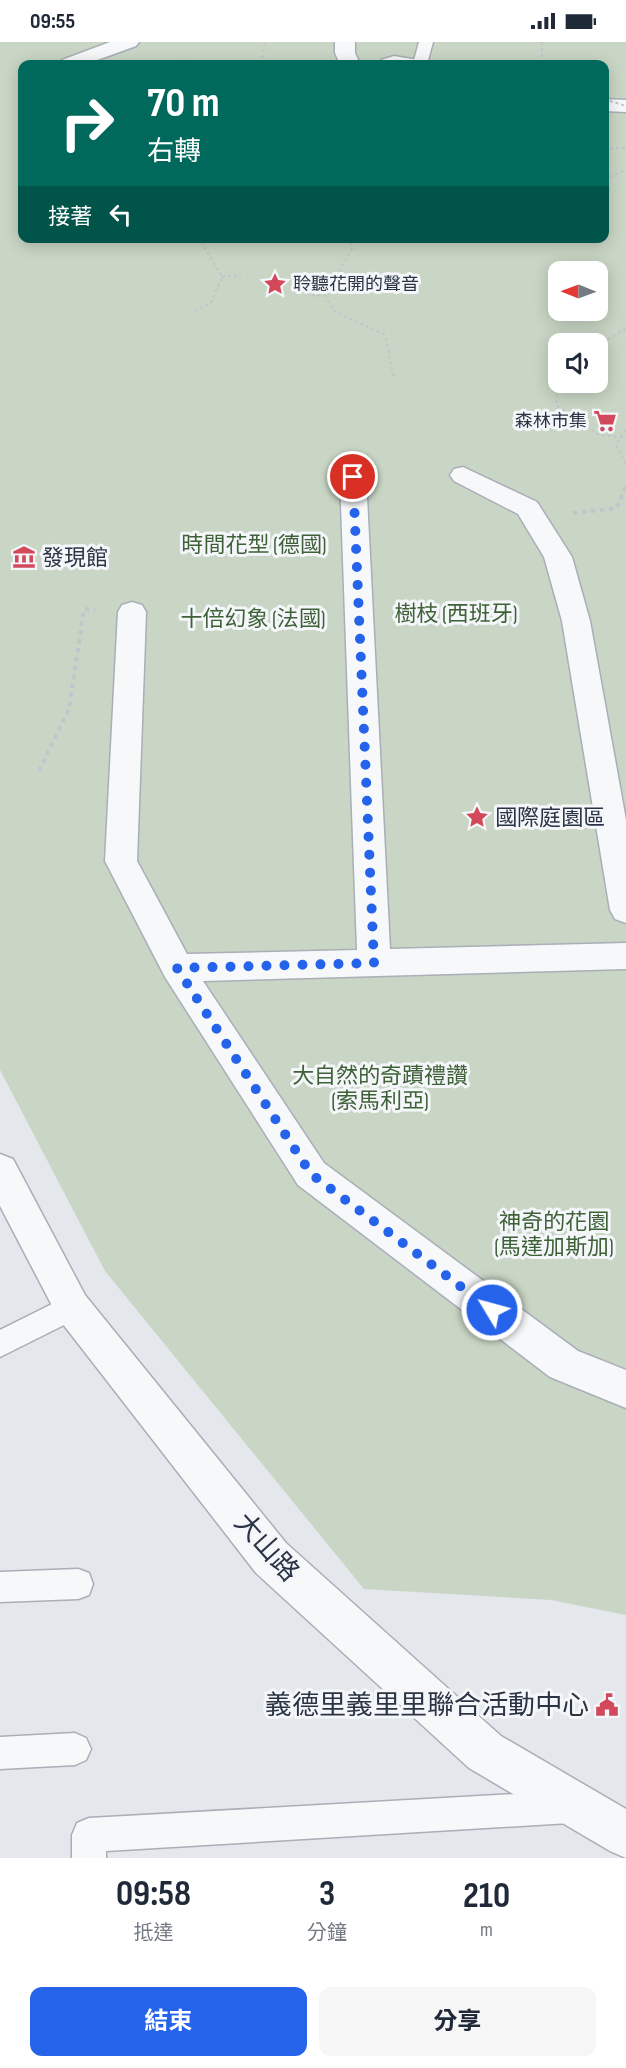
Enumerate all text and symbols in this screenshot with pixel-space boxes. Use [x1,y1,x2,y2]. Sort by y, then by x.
text: 09:55 [30,8,75,35]
text: 70 m [147,78,220,129]
icon: right [48,84,126,162]
text: 右轉 [147,136,201,168]
icon: left [104,198,137,231]
text: 接著 [48,204,92,231]
north arrow [548,261,608,321]
map controls [548,261,608,393]
place icon: 聆聽花開的聲音 [262,271,288,297]
place label: 聆聽花開的聲音 [293,274,419,295]
button: sound [548,333,608,393]
supermarket icon: 森林市集 [592,408,618,434]
place label: 森林市集 [515,411,587,432]
pin [327,451,378,502]
icon: arrive [336,460,369,493]
park label: 時間花型 (德國) [181,532,327,559]
museum icon: 發現館 [11,544,37,570]
place label: 發現館 [42,545,108,572]
park label: 樹枝 (西班牙) [394,601,518,628]
park label: 十倍幻象 (法國) [180,606,326,633]
place icon: 國際庭園區 [464,804,490,830]
place label: 國際庭園區 [495,805,605,832]
park label: 大自然的奇蹟禮讚 (索馬利亞) [292,1063,468,1115]
park label: 神奇的花園 (馬達加斯加) [494,1209,614,1261]
position arrow [460,1278,524,1342]
street label: 大山路 [227,1507,305,1588]
place label: 義德里義里里聯合活動中心 [265,1690,589,1722]
public building icon: 義德里義里里聯合活動中心 [594,1692,620,1718]
text: 09:58 [116,1873,191,1916]
text: 3 [319,1873,335,1916]
text: 210 [463,1875,510,1918]
text: m [480,1918,493,1942]
text: 抵達 [133,1921,173,1945]
text: 分鐘 [307,1921,347,1945]
button: 結束 [30,1987,307,2056]
button: 分享 [319,1987,596,2056]

